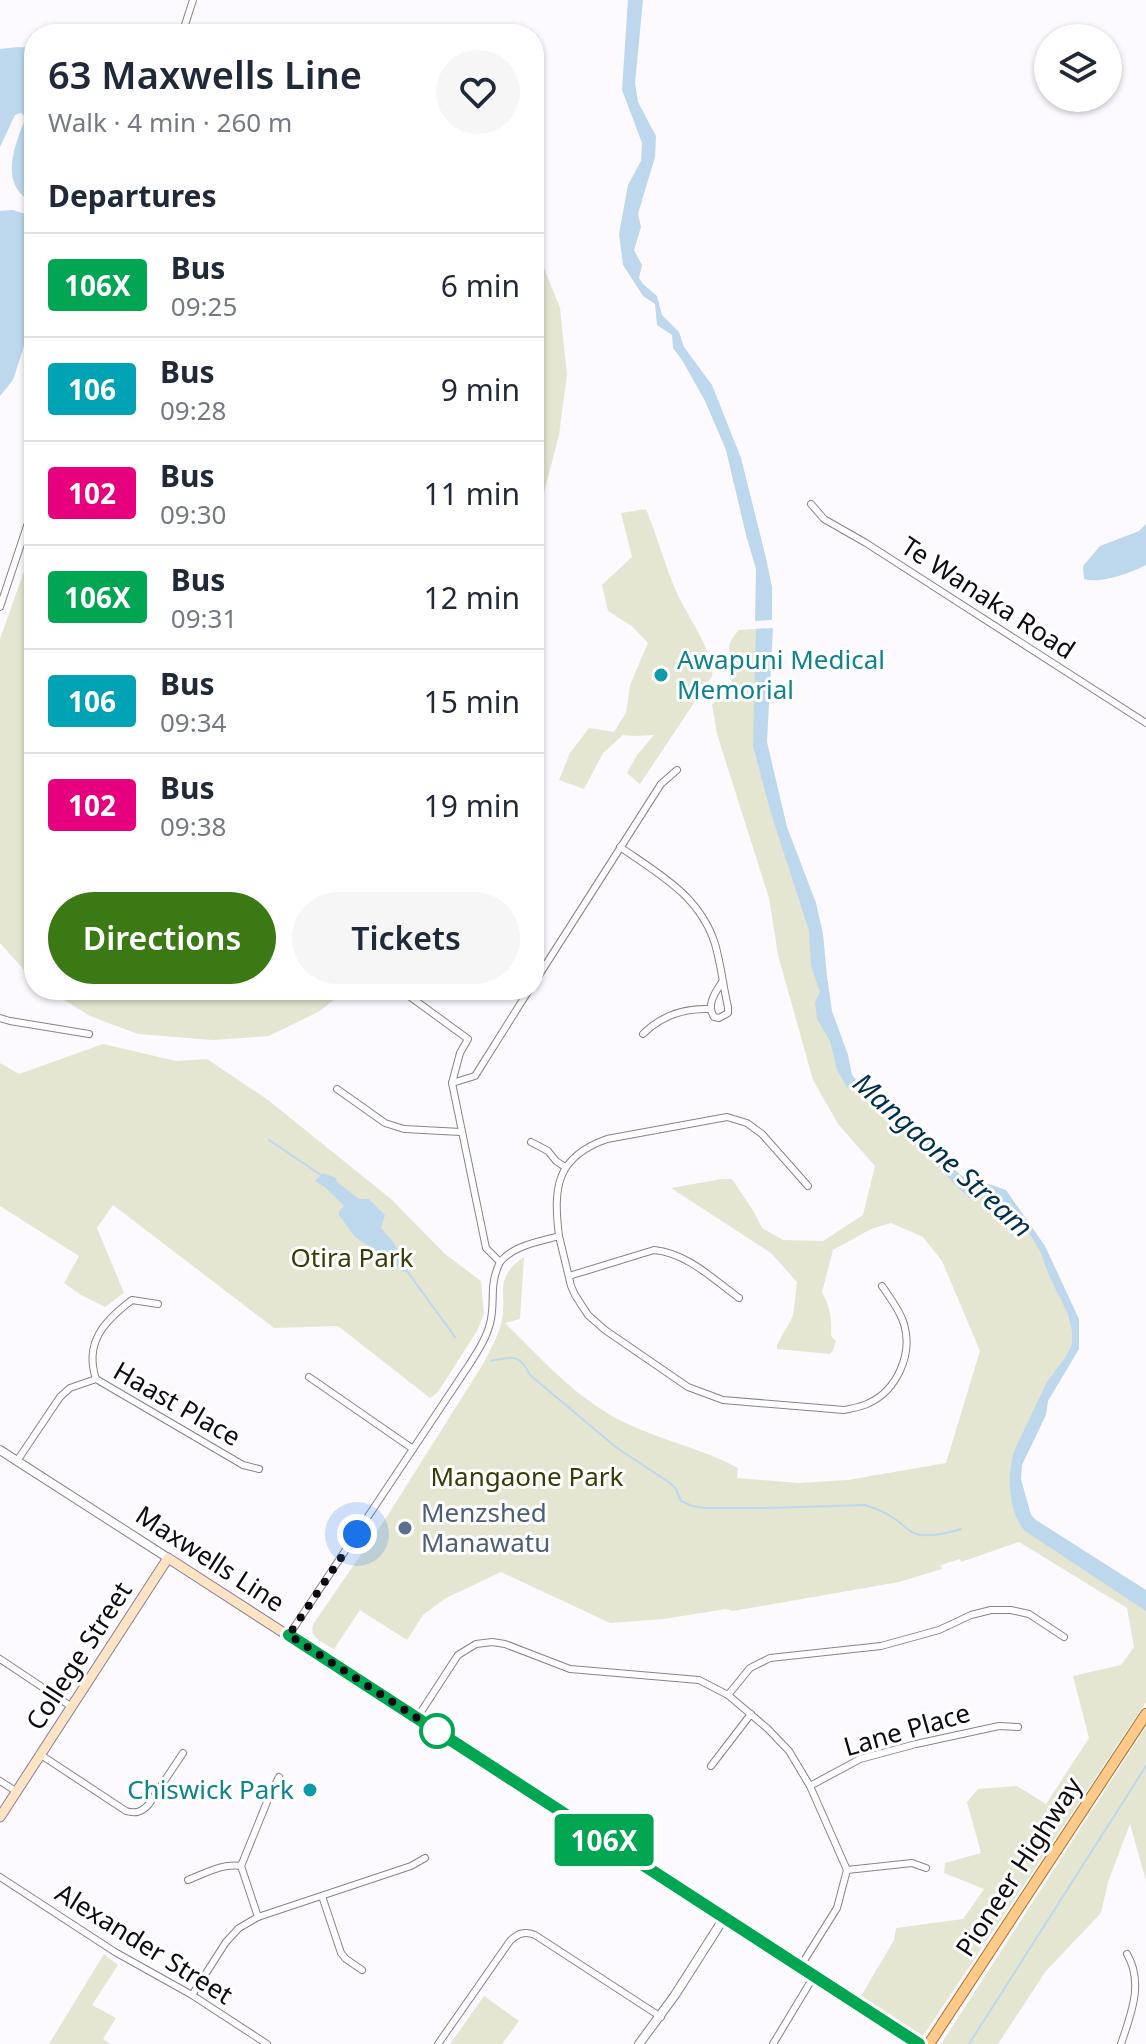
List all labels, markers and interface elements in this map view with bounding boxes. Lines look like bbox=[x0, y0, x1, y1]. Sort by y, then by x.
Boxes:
map controls bbox=[1034, 24, 1122, 112]
button: layers bbox=[1034, 24, 1122, 112]
text: 63 Maxwells Line bbox=[48, 48, 362, 100]
button: heart bbox=[436, 50, 520, 134]
text: Walk · 4 min · 260 m bbox=[48, 104, 292, 140]
text: Departures bbox=[48, 175, 217, 216]
text: Bus bbox=[171, 247, 225, 288]
text: 6 min bbox=[441, 265, 520, 306]
text: 106X bbox=[64, 266, 131, 304]
text: 09:25 bbox=[171, 288, 237, 324]
text: Bus bbox=[160, 351, 215, 392]
text: 9 min bbox=[441, 369, 520, 410]
text: 106 bbox=[68, 370, 116, 408]
text: 09:28 bbox=[160, 392, 226, 428]
text: Bus bbox=[160, 455, 215, 496]
text: 11 min bbox=[424, 473, 520, 514]
text: 102 bbox=[68, 474, 116, 512]
text: 09:30 bbox=[160, 496, 226, 532]
street label: Te Wanaka Road bbox=[895, 527, 1082, 667]
text: Bus bbox=[171, 559, 225, 600]
text: 12 min bbox=[424, 577, 520, 618]
text: 106X bbox=[64, 578, 131, 616]
text: 09:31 bbox=[171, 600, 237, 636]
place label: Awapuni Medical Memorial bbox=[677, 641, 885, 707]
text: Bus bbox=[160, 663, 215, 704]
marker: Awapuni Medical Memorial bbox=[652, 666, 670, 684]
text: 15 min bbox=[424, 681, 520, 722]
text: 106 bbox=[68, 682, 116, 720]
text: 09:34 bbox=[160, 704, 226, 740]
text: Bus bbox=[160, 767, 215, 808]
text: 19 min bbox=[424, 785, 520, 826]
text: 102 bbox=[68, 786, 116, 824]
text: 09:38 bbox=[160, 808, 226, 844]
button: Directions bbox=[48, 892, 276, 984]
button: Tickets bbox=[292, 892, 520, 984]
water label: Mangaone Stream bbox=[846, 1063, 1042, 1245]
park label: Otira Park bbox=[291, 1239, 414, 1275]
street label: Haast Place bbox=[107, 1352, 248, 1454]
park label: Mangaone Park bbox=[431, 1458, 624, 1494]
place label: Menzshed Manawatu bbox=[421, 1494, 550, 1560]
street label: Maxwells Line bbox=[129, 1497, 292, 1620]
your location bbox=[337, 1514, 377, 1554]
marker: Menzshed Manawatu bbox=[396, 1519, 414, 1537]
street label: College Street bbox=[17, 1574, 140, 1737]
street label: Lane Place bbox=[839, 1694, 974, 1764]
unlabelled marker bbox=[420, 1714, 454, 1748]
street label: Pioneer Highway bbox=[947, 1769, 1090, 1963]
place label: Chiswick Park bbox=[127, 1771, 294, 1807]
marker: Chiswick Park bbox=[301, 1781, 319, 1799]
line badge: 106X bbox=[548, 1814, 660, 1866]
text: 106X bbox=[571, 1821, 637, 1859]
street label: Alexander Street bbox=[49, 1874, 240, 2012]

